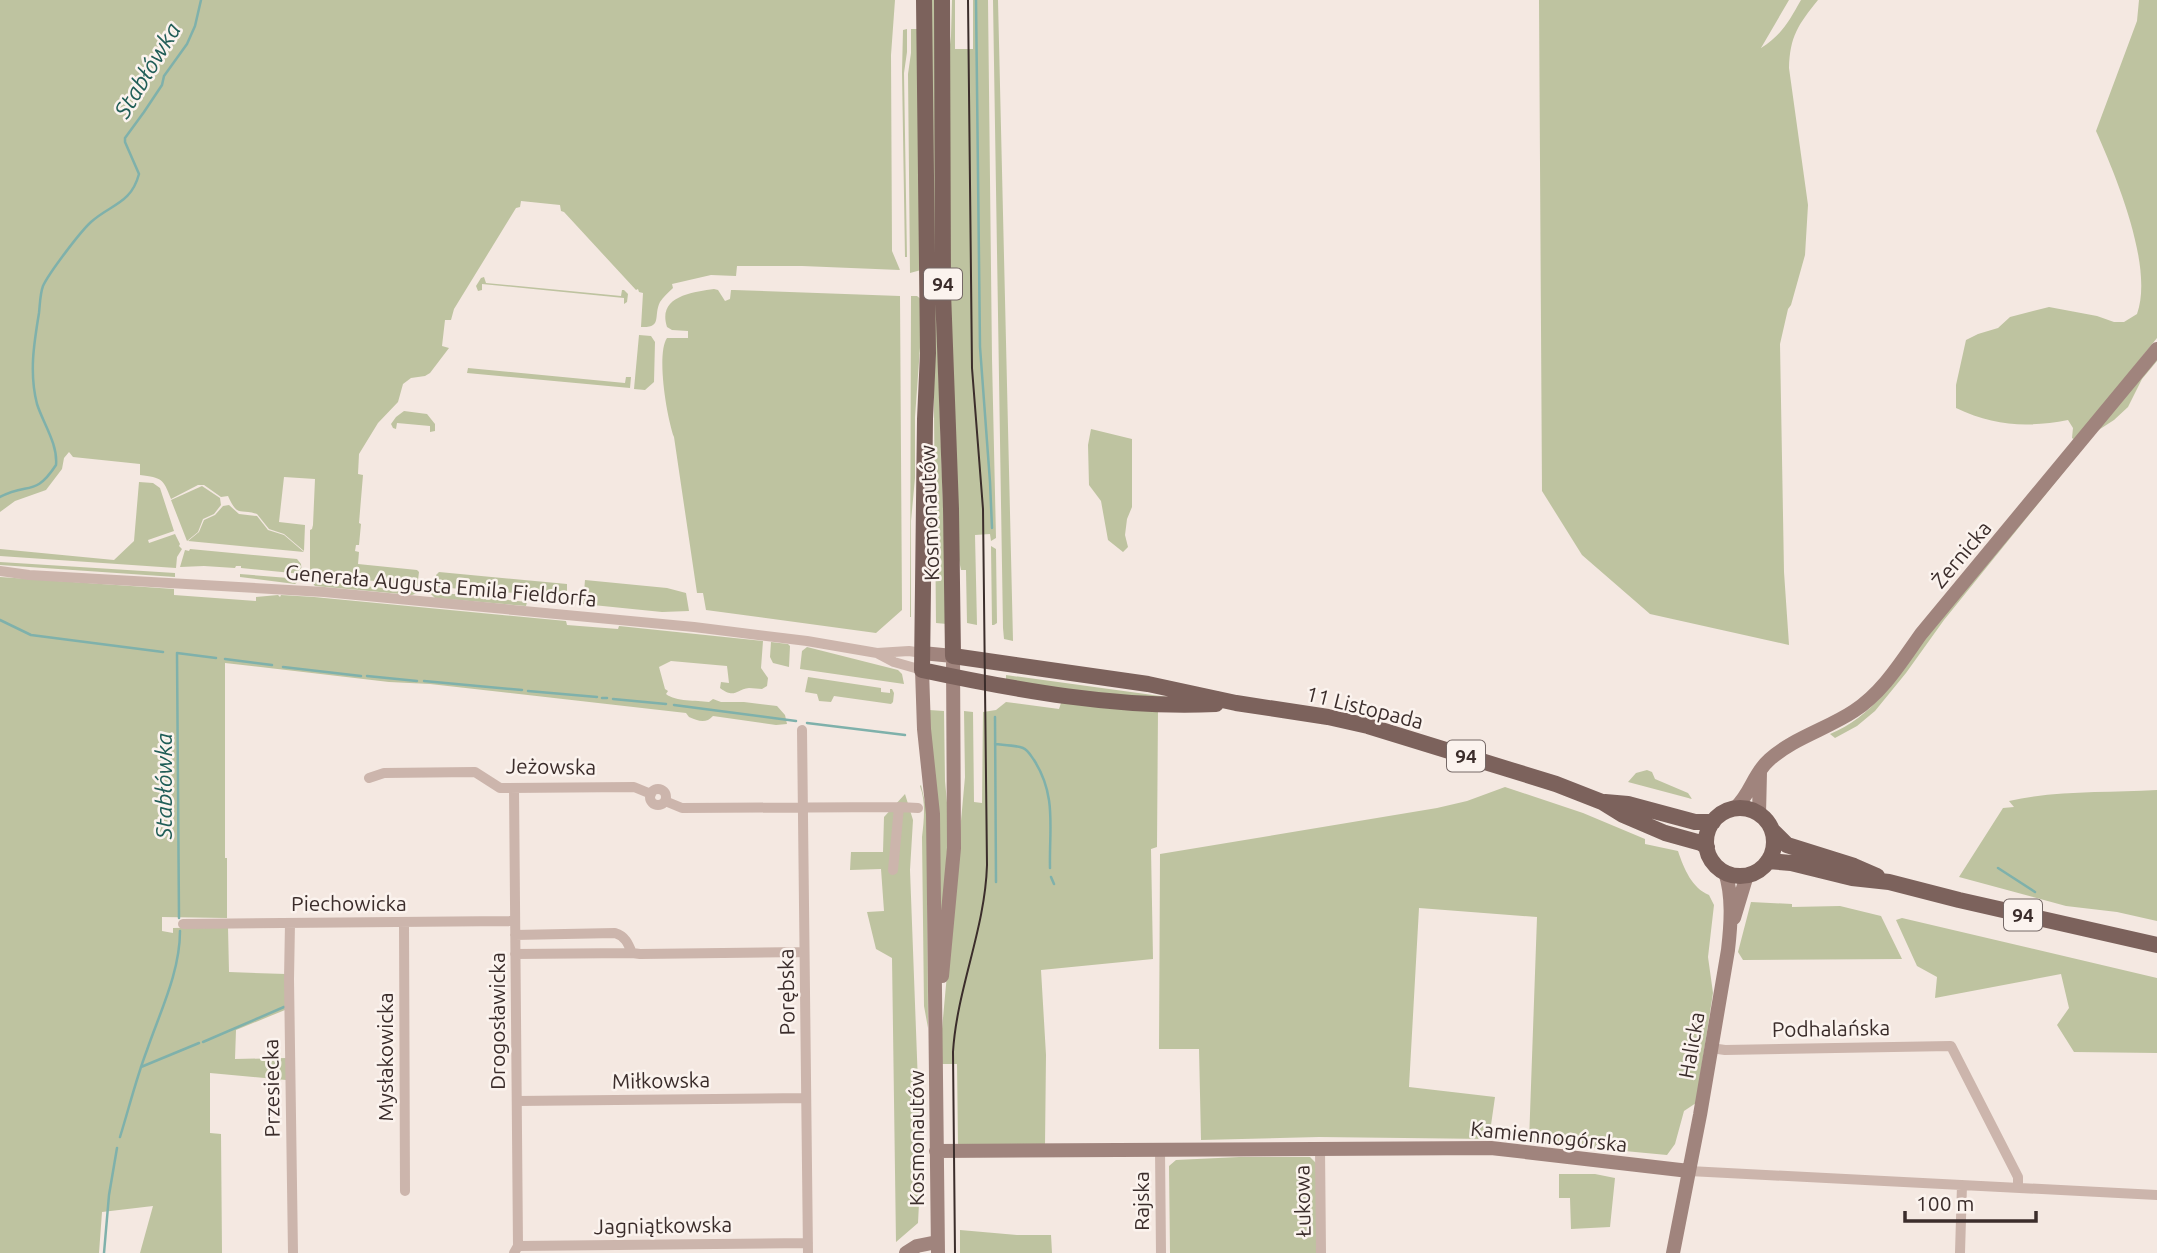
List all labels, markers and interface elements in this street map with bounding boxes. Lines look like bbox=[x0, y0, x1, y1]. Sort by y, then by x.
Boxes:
water label: Stabłówka bbox=[108, 18, 185, 123]
road number: 94 bbox=[924, 268, 962, 300]
street label: Kosmonautów bbox=[915, 445, 943, 581]
street label: Żernicka bbox=[1926, 516, 1996, 592]
street label: Generała Augusta Emila Fieldorfa bbox=[284, 559, 598, 611]
street label: 11 Listopada bbox=[1304, 681, 1426, 733]
water label: Stabłówka bbox=[151, 733, 176, 840]
road number: 94 bbox=[1447, 740, 1485, 772]
street label: Jeżowska bbox=[506, 753, 596, 779]
street label: Piechowicka bbox=[291, 891, 407, 915]
road number: 94 bbox=[2004, 900, 2042, 931]
street label: Porębska bbox=[773, 948, 799, 1036]
street label: Drogosławicka bbox=[485, 952, 509, 1090]
street label: Mysłakowicka bbox=[373, 993, 397, 1121]
street label: Halicka bbox=[1673, 1010, 1709, 1080]
street label: Podhalańska bbox=[1772, 1015, 1890, 1041]
street label: Przesiecka bbox=[258, 1039, 284, 1137]
street label: Miłkowska bbox=[612, 1067, 710, 1093]
street label: Kosmonautów bbox=[904, 1070, 928, 1206]
street label: Kamiennogórska bbox=[1469, 1116, 1629, 1156]
street label: Łukowa bbox=[1289, 1165, 1315, 1237]
street label: Rajska bbox=[1129, 1171, 1153, 1231]
scale bar bbox=[1905, 1180, 2036, 1224]
text: 100 m bbox=[1916, 1191, 1974, 1215]
street label: Jagniątkowska bbox=[594, 1212, 732, 1238]

